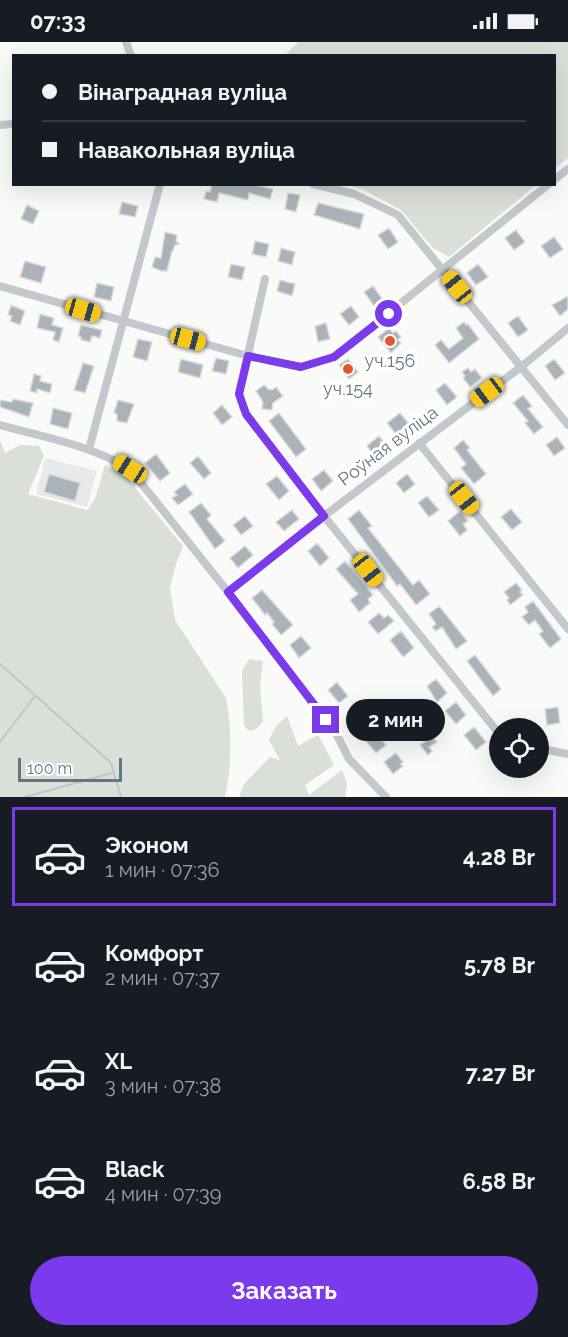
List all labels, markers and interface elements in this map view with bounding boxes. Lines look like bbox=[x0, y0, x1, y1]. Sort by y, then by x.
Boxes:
text: 07:33 bbox=[30, 8, 86, 34]
text: Вінаградная вуліца bbox=[78, 79, 287, 105]
text: Навакольная вуліца bbox=[78, 137, 295, 163]
car bbox=[439, 267, 475, 307]
car bbox=[63, 296, 103, 324]
route start bbox=[375, 300, 402, 327]
car bbox=[168, 326, 208, 352]
marker: уч.156 bbox=[383, 334, 397, 348]
place label: уч.156 bbox=[365, 350, 416, 371]
marker: уч.154 bbox=[341, 362, 355, 376]
car bbox=[467, 374, 507, 410]
place label: уч.154 bbox=[323, 378, 373, 399]
street label: Роўная вуліца bbox=[334, 401, 442, 490]
car bbox=[110, 452, 150, 486]
car bbox=[446, 478, 482, 518]
car bbox=[350, 550, 386, 590]
callout: 2 мин bbox=[347, 699, 446, 741]
route end bbox=[312, 706, 339, 733]
text: 2 мин bbox=[368, 708, 423, 732]
map controls bbox=[489, 718, 549, 778]
button: locate bbox=[489, 718, 549, 778]
scale bar bbox=[18, 755, 122, 782]
text: 100 m bbox=[27, 759, 72, 778]
icon: car bbox=[33, 830, 87, 884]
text: Эконом bbox=[105, 832, 189, 858]
text: 4.28 Br bbox=[463, 844, 535, 870]
text: 1 мин · 07:36 bbox=[105, 858, 220, 882]
icon: car bbox=[33, 938, 87, 992]
text: Комфорт bbox=[105, 940, 203, 966]
text: 5.78 Br bbox=[464, 952, 535, 978]
text: 2 мин · 07:37 bbox=[105, 966, 220, 990]
icon: car bbox=[33, 1046, 87, 1100]
text: XL bbox=[105, 1048, 132, 1074]
text: 7.27 Br bbox=[465, 1060, 535, 1086]
text: 3 мин · 07:38 bbox=[105, 1074, 221, 1098]
icon: car bbox=[33, 1154, 87, 1208]
text: Black bbox=[105, 1156, 164, 1182]
text: 6.58 Br bbox=[462, 1168, 535, 1194]
text: 4 мин · 07:39 bbox=[105, 1182, 222, 1206]
button: Заказать bbox=[30, 1256, 538, 1325]

